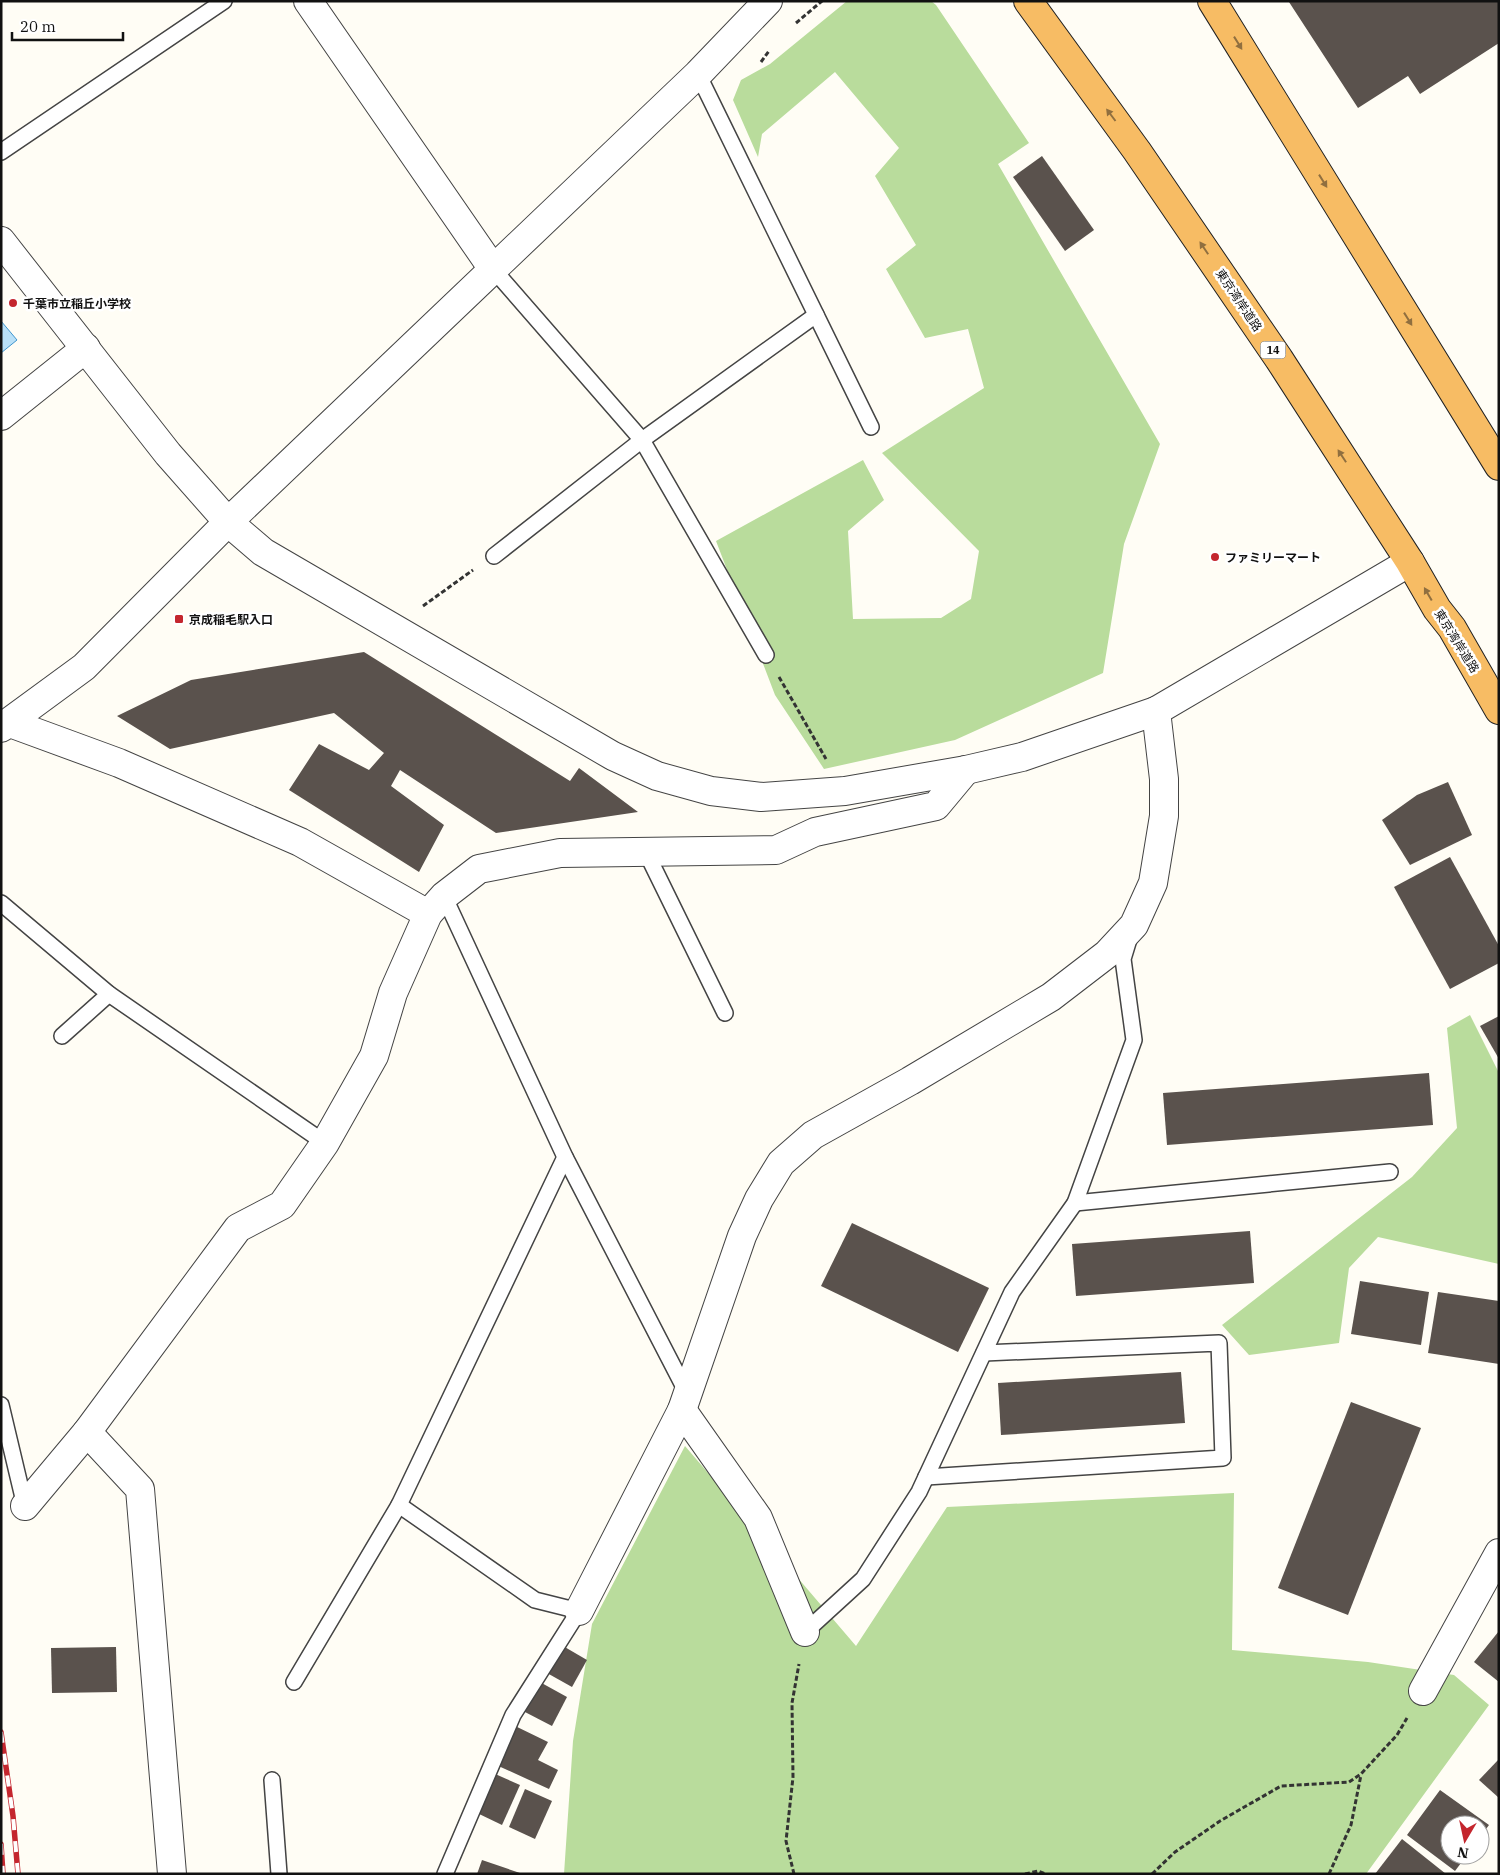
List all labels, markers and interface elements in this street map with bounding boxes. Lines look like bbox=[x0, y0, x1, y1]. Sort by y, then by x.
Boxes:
scale bar bbox=[12, 10, 124, 42]
text: 20 m bbox=[20, 17, 56, 36]
one-way arrow bbox=[1233, 36, 1242, 49]
one-way arrow bbox=[1106, 108, 1116, 122]
one-way arrow bbox=[1319, 175, 1328, 188]
one-way arrow bbox=[1199, 241, 1209, 254]
street label: 東京湾岸道路 bbox=[1213, 266, 1265, 334]
place label: 千葉市立稲丘小学校 bbox=[23, 296, 131, 311]
marker: 千葉市立稲丘小学校 bbox=[7, 297, 19, 309]
one-way arrow bbox=[1404, 313, 1413, 326]
road number: 14 bbox=[1260, 342, 1286, 358]
one-way arrow bbox=[1337, 450, 1347, 463]
place label: ファミリーマート bbox=[1225, 550, 1321, 565]
marker: ファミリーマート bbox=[1209, 551, 1221, 563]
one-way arrow bbox=[1424, 587, 1433, 600]
street label: 東京湾岸道路 bbox=[1432, 606, 1482, 676]
place label: 京成稲毛駅入口 bbox=[189, 612, 273, 627]
marker: 京成稲毛駅入口 bbox=[173, 613, 185, 625]
north arrow bbox=[1440, 1815, 1490, 1865]
text: N bbox=[1456, 1843, 1470, 1863]

